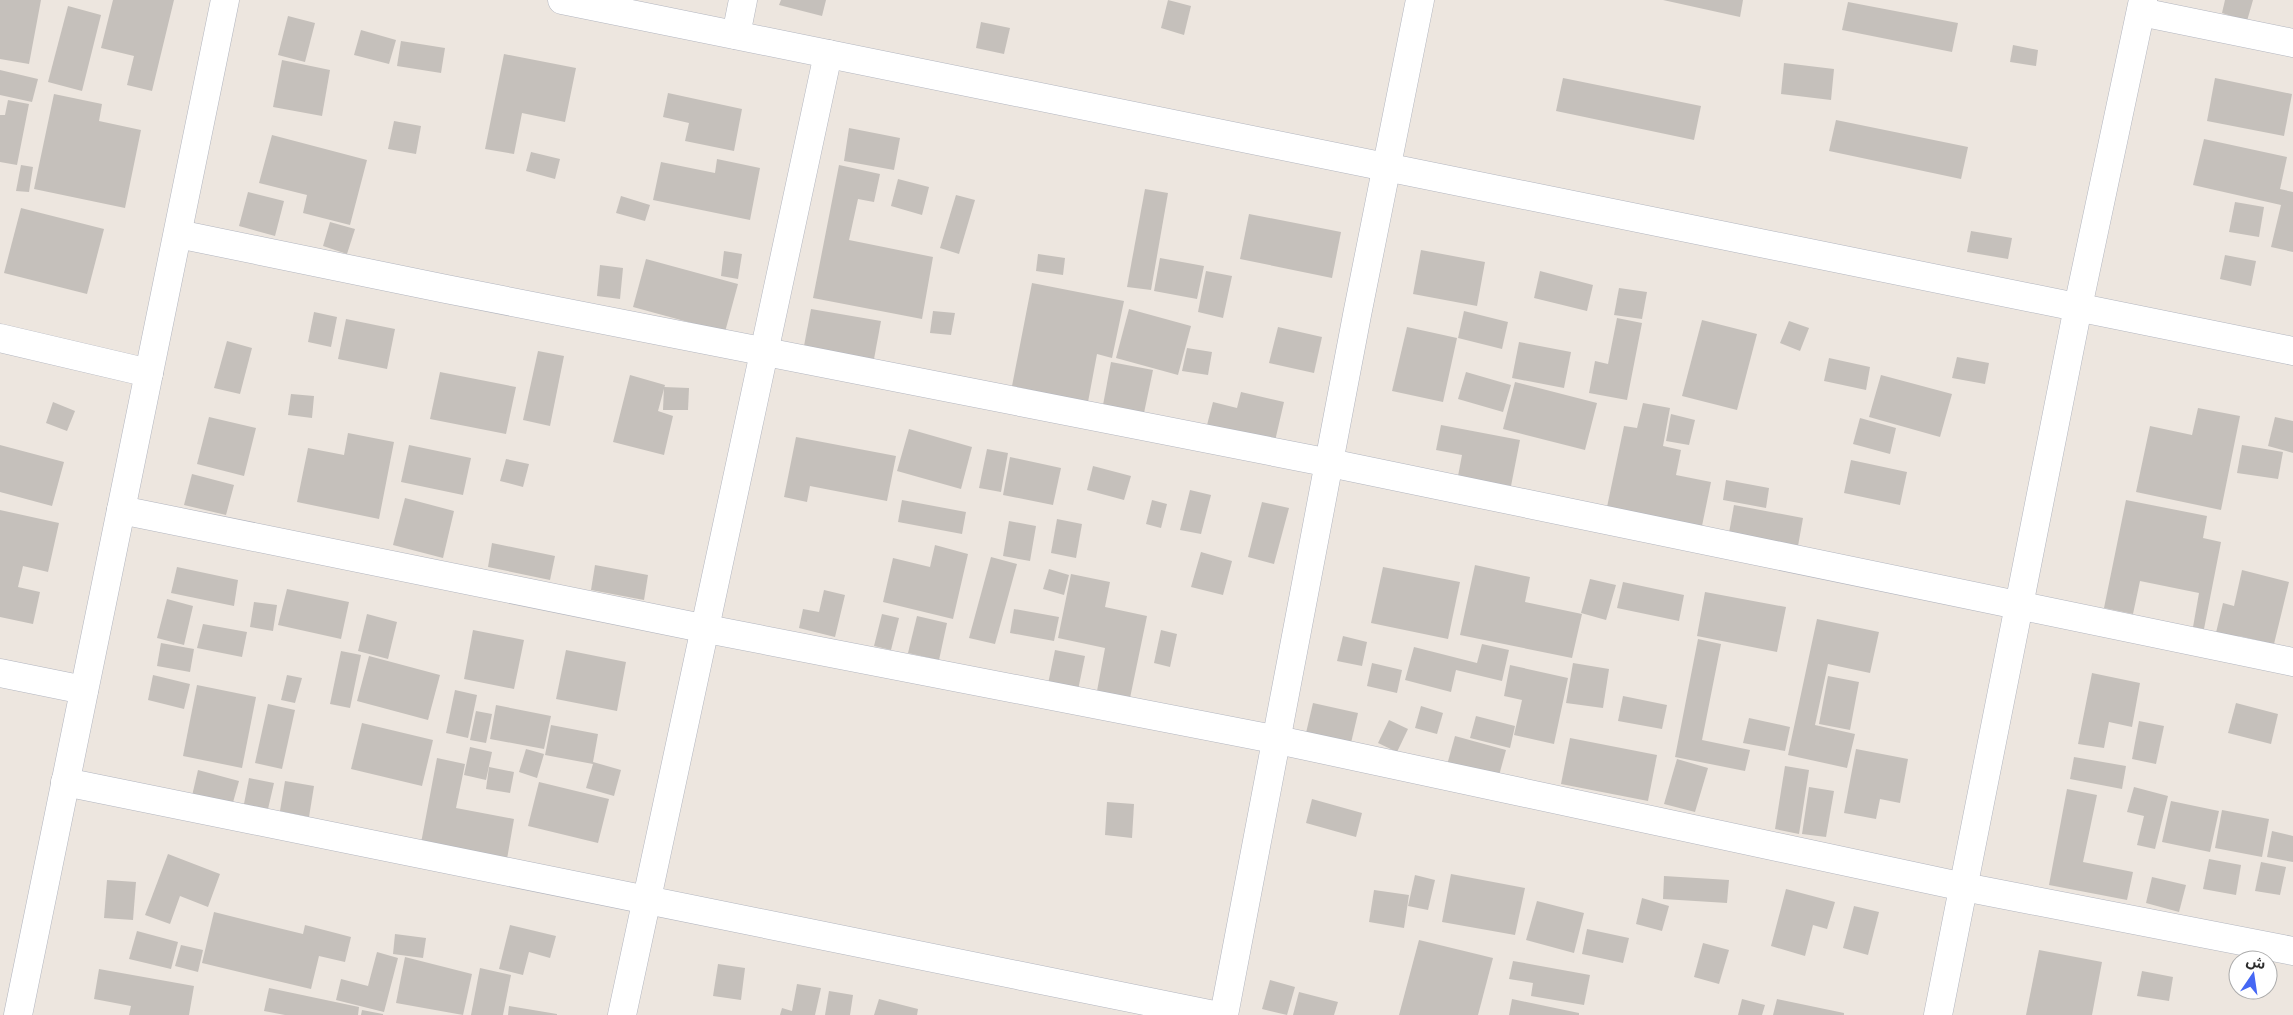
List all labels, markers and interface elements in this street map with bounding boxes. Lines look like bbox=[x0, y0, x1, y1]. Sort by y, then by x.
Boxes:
north arrow bbox=[2228, 950, 2278, 1000]
text: ش bbox=[2245, 952, 2267, 973]

